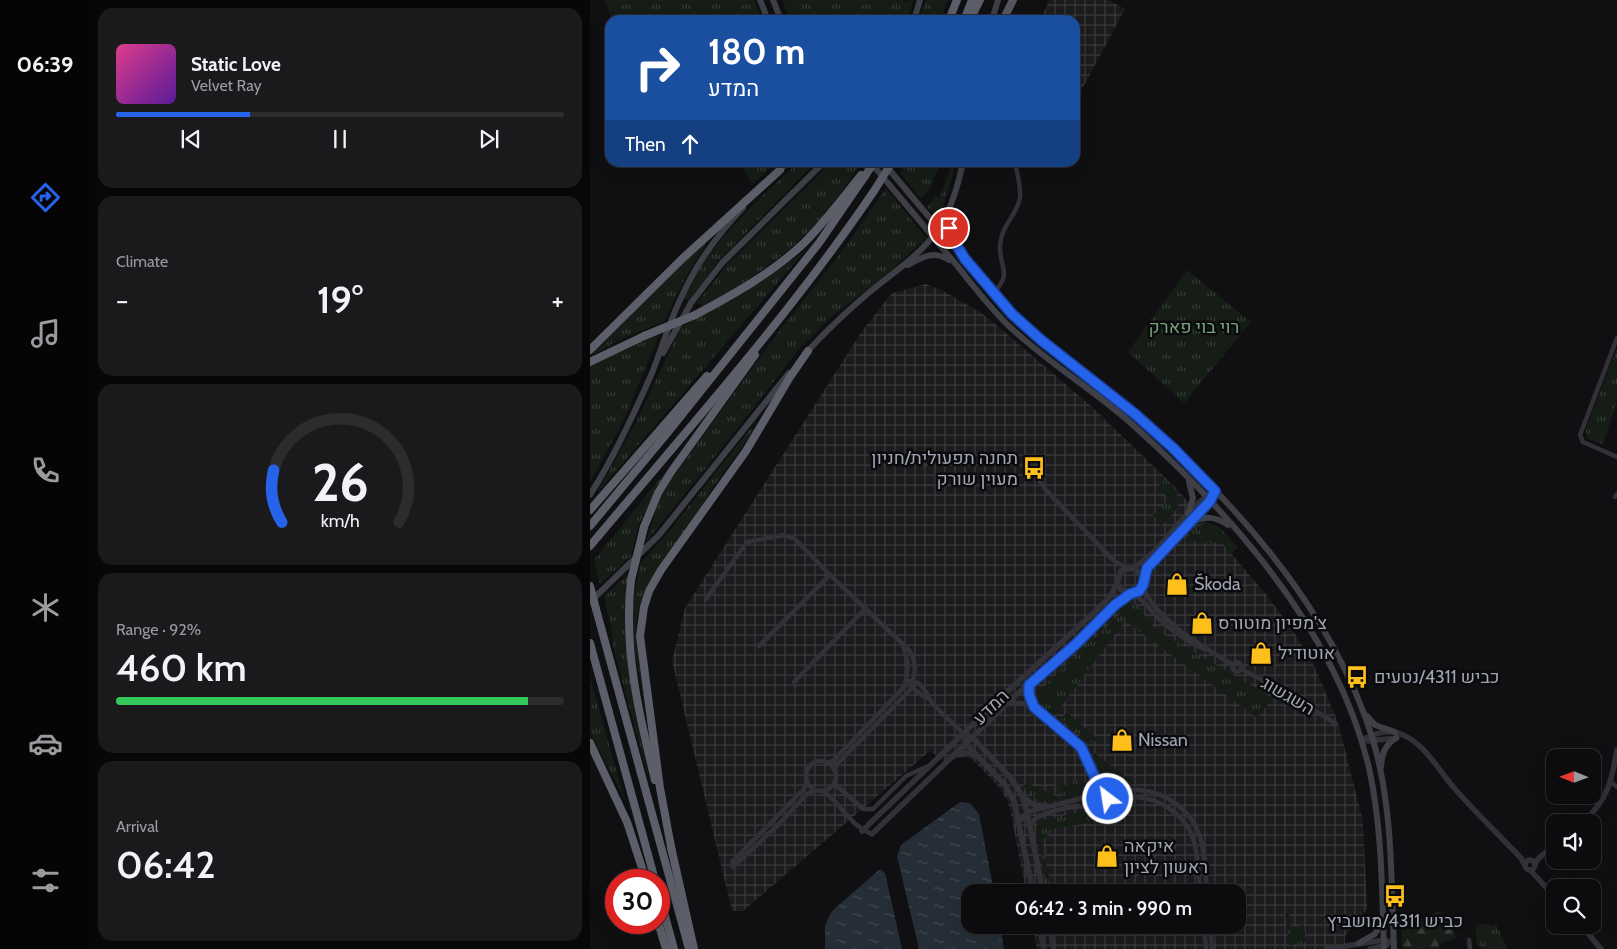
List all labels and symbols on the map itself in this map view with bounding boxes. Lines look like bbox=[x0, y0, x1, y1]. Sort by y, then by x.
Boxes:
pin bbox=[928, 207, 970, 249]
park label: רוי בוי פארק bbox=[1149, 316, 1239, 338]
place label: תחנה תפעולית/חניון מעוין שורק bbox=[871, 447, 1018, 490]
bus stop icon: תחנה תפעולית/חניון מעוין שורק bbox=[1021, 455, 1047, 481]
shop icon: Škoda bbox=[1164, 571, 1190, 597]
place label: Škoda bbox=[1194, 573, 1241, 595]
shop icon: צ'מפיון מוטורס bbox=[1189, 610, 1215, 636]
place label: צ'מפיון מוטורס bbox=[1218, 612, 1327, 634]
shop icon: אוטודיל bbox=[1248, 640, 1274, 666]
place label: אוטודיל bbox=[1278, 642, 1335, 664]
bus stop icon: כביש 4311/נטעים bbox=[1344, 664, 1370, 690]
place label: כביש 4311/נטעים bbox=[1374, 666, 1500, 688]
street label: השגשוג bbox=[1257, 672, 1319, 720]
street label: המדע bbox=[968, 685, 1014, 729]
shop icon: Nissan bbox=[1109, 727, 1135, 753]
place label: Nissan bbox=[1138, 729, 1188, 751]
north arrow bbox=[1546, 749, 1601, 804]
position arrow bbox=[1081, 772, 1133, 824]
place label: איקאה ראשון לציון bbox=[1124, 835, 1208, 878]
shop icon: איקאה ראשון לציון bbox=[1094, 843, 1120, 869]
speed limit sign: 30 bbox=[605, 869, 670, 934]
bus stop icon: כביש 4311/מושביץ bbox=[1382, 883, 1408, 909]
place label: כביש 4311/מושביץ bbox=[1327, 910, 1463, 932]

